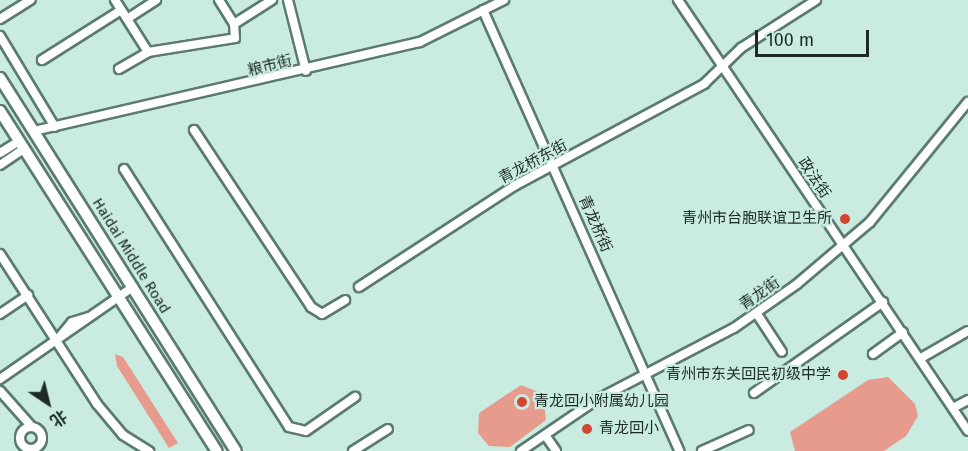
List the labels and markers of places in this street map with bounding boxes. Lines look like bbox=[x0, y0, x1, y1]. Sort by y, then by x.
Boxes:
place label: 青州市台胞联谊卫生所 bbox=[682, 210, 832, 228]
marker: 青州市台胞联谊卫生所 bbox=[836, 210, 854, 228]
place label: 青州市东关回民初级中学 bbox=[666, 366, 831, 384]
marker: 青州市东关回民初级中学 bbox=[836, 368, 850, 382]
place label: 青龙回小附属幼儿园 bbox=[534, 393, 669, 411]
marker: 青龙回小附属幼儿园 bbox=[515, 395, 529, 409]
place label: 青龙回小 bbox=[599, 420, 659, 438]
marker: 青龙回小 bbox=[580, 422, 594, 436]

